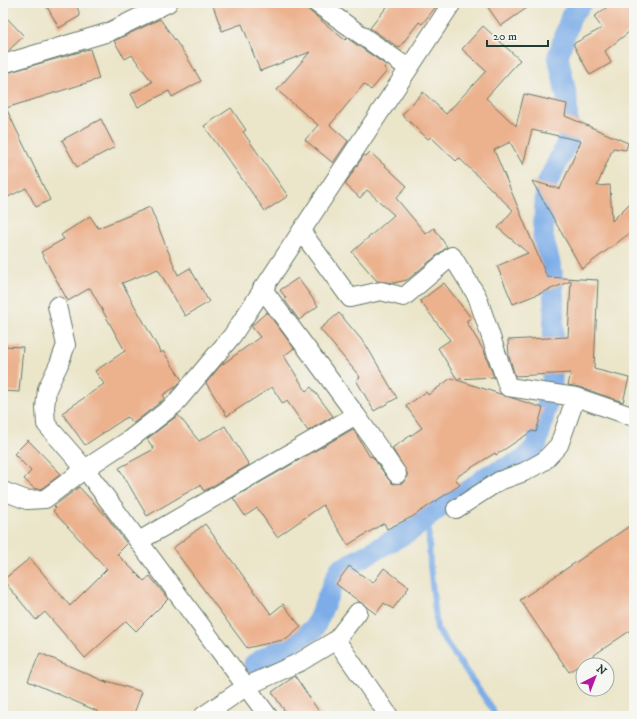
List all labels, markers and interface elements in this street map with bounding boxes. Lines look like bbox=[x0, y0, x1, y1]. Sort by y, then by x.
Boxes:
scale bar bbox=[487, 22, 548, 48]
text: 20 m bbox=[493, 29, 517, 44]
north arrow bbox=[575, 657, 615, 697]
text: N bbox=[593, 662, 609, 679]

